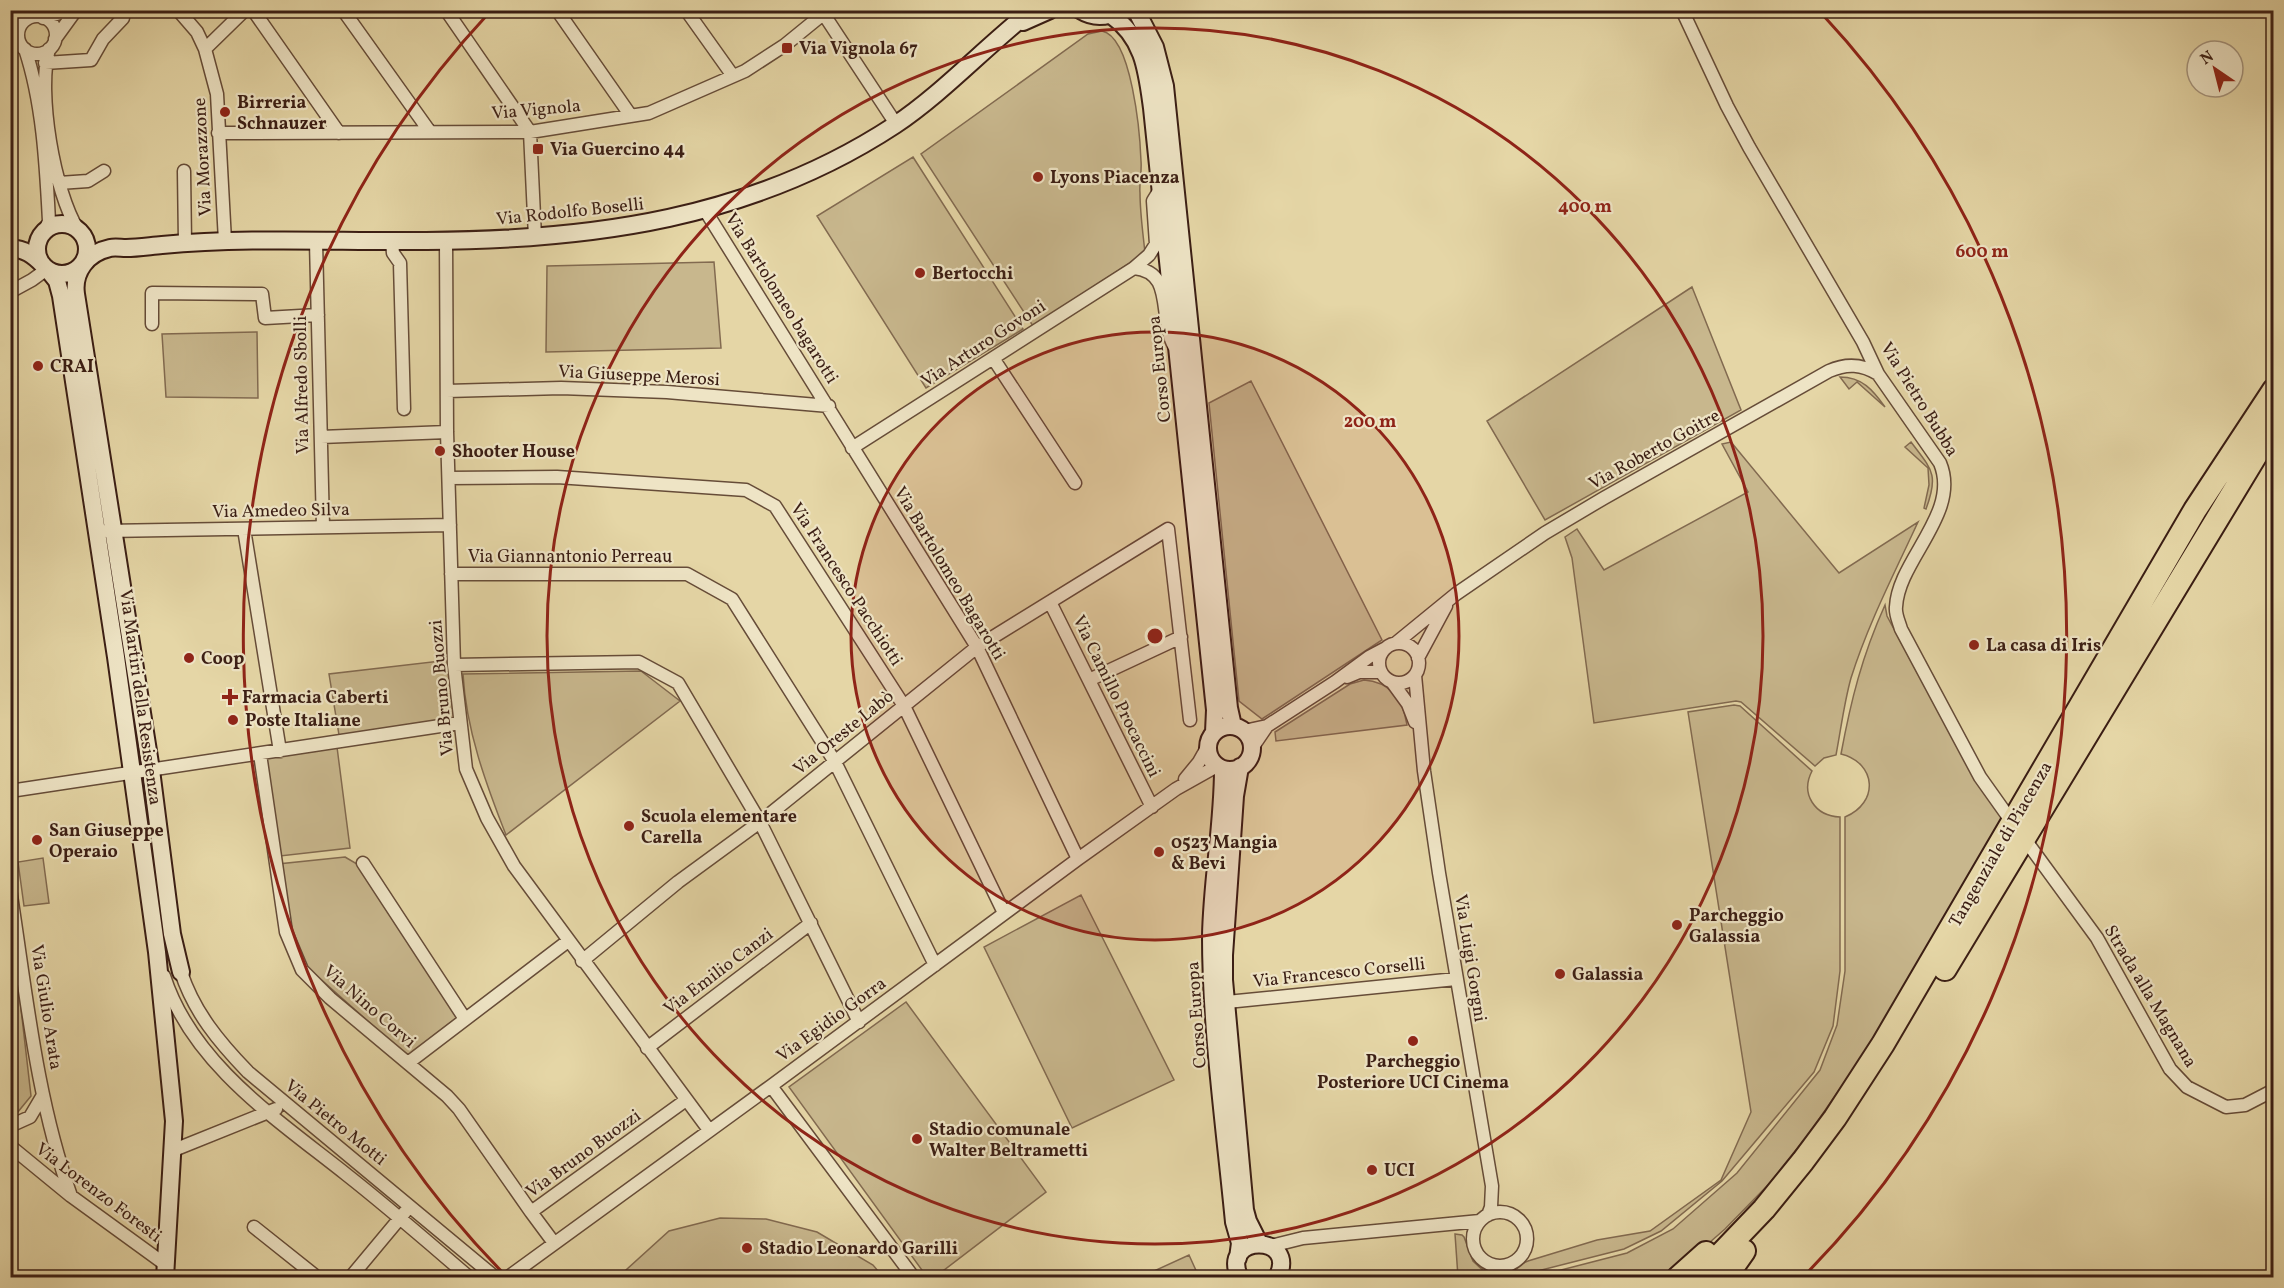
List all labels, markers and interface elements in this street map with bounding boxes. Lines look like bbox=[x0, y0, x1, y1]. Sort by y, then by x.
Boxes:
place label: Via Vignola 67 bbox=[799, 37, 918, 62]
north arrow bbox=[2185, 39, 2245, 99]
marker: Via Vignola 67 bbox=[780, 41, 794, 55]
text: N bbox=[2196, 46, 2219, 71]
place label: Birreria Schnauzer bbox=[237, 91, 327, 137]
street label: Via Vignola bbox=[490, 94, 582, 127]
street label: Via Morazzone bbox=[188, 97, 219, 217]
marker: Birreria Schnauzer bbox=[218, 105, 232, 119]
place label: Via Guercino 44 bbox=[550, 138, 685, 163]
marker: Via Guercino 44 bbox=[531, 142, 545, 156]
place label: Lyons Piacenza bbox=[1050, 166, 1180, 191]
marker: Lyons Piacenza bbox=[1031, 170, 1045, 184]
street label: Via Rodolfo Boselli bbox=[495, 192, 645, 233]
text: 400 m bbox=[1558, 195, 1612, 220]
street label: Via Bartolomeo bagarotti bbox=[718, 209, 844, 389]
text: 600 m bbox=[1955, 240, 2009, 265]
place label: Bertocchi bbox=[932, 262, 1013, 287]
marker: Bertocchi bbox=[913, 266, 927, 280]
street label: Via Arturo Govoni bbox=[916, 294, 1051, 394]
street label: Corso Europa bbox=[1142, 314, 1179, 423]
street label: Via Alfredo Sbolli bbox=[289, 316, 316, 454]
street label: Via Pietro Bubba bbox=[1873, 338, 1964, 462]
place label: CRAI bbox=[50, 355, 94, 380]
marker: CRAI bbox=[31, 359, 45, 373]
street label: Via Giuseppe Merosi bbox=[557, 360, 721, 393]
street label: Via Roberto Goitre bbox=[1585, 404, 1725, 497]
text: 200 m bbox=[1344, 410, 1396, 435]
place label: Shooter House bbox=[452, 440, 575, 465]
marker: Shooter House bbox=[433, 444, 447, 458]
street label: Via Bartolomeo Bagarotti bbox=[887, 482, 1011, 665]
street label: Via Amedeo Silva bbox=[212, 498, 350, 525]
street label: Via Francesco Pacchiotti bbox=[783, 498, 908, 671]
street label: Via Giannantonio Perreau bbox=[468, 545, 672, 570]
street label: Via Martiri della Resistenza bbox=[112, 588, 167, 807]
street label: Via Camillo Procaccini bbox=[1065, 611, 1166, 782]
street label: Via Bruno Buozzi bbox=[424, 619, 461, 757]
centre of rings bbox=[1145, 626, 1165, 646]
place label: La casa di Iris bbox=[1986, 634, 2101, 659]
marker: La casa di Iris bbox=[1967, 638, 1981, 652]
place label: Coop bbox=[201, 647, 244, 672]
marker: Coop bbox=[182, 651, 196, 665]
street label: Via Oreste Labò bbox=[788, 685, 900, 782]
place label: Farmacia Caberti bbox=[242, 686, 388, 711]
marker: Farmacia Caberti bbox=[223, 690, 237, 704]
place label: Poste Italiane bbox=[245, 709, 361, 734]
marker: Poste Italiane bbox=[226, 713, 240, 727]
street label: Tangenziale di Piacenza bbox=[1944, 757, 2059, 932]
place label: Scuola elementare Carella bbox=[641, 805, 797, 851]
place label: San Giuseppe Operaio bbox=[49, 819, 164, 865]
marker: Scuola elementare Carella bbox=[622, 819, 636, 833]
place label: 0523 Mangia & Bevi bbox=[1171, 831, 1278, 877]
marker: San Giuseppe Operaio bbox=[30, 833, 44, 847]
marker: 0523 Mangia & Bevi bbox=[1152, 845, 1166, 859]
street label: Via Luigi Gorgni bbox=[1447, 893, 1492, 1024]
place label: Parcheggio Galassia bbox=[1689, 904, 1784, 950]
marker: Parcheggio Galassia bbox=[1670, 918, 1684, 932]
street label: Strada alla Magnana bbox=[2097, 921, 2202, 1073]
street label: Via Emilio Canzi bbox=[659, 923, 779, 1022]
street label: Via Giulio Arata bbox=[23, 943, 68, 1072]
street label: Via Francesco Corselli bbox=[1252, 952, 1427, 995]
street label: Via Nino Corvi bbox=[317, 960, 421, 1055]
street label: Corso Europa bbox=[1181, 961, 1214, 1069]
place label: Galassia bbox=[1572, 963, 1643, 988]
marker: Galassia bbox=[1553, 967, 1567, 981]
street label: Via Egidio Gorra bbox=[772, 972, 892, 1069]
marker: Parcheggio Posteriore UCI Cinema bbox=[1406, 1034, 1420, 1048]
place label: Parcheggio Posteriore UCI Cinema bbox=[1317, 1050, 1509, 1096]
street label: Via Pietro Motti bbox=[279, 1074, 391, 1172]
street label: Via Bruno Buozzi bbox=[521, 1104, 647, 1204]
place label: Stadio comunale Walter Beltrametti bbox=[929, 1118, 1088, 1164]
marker: Stadio comunale Walter Beltrametti bbox=[910, 1132, 924, 1146]
street label: Via Lorenzo Foresti bbox=[30, 1137, 166, 1249]
place label: UCI bbox=[1384, 1159, 1415, 1184]
marker: UCI bbox=[1365, 1163, 1379, 1177]
place label: Stadio Leonardo Garilli bbox=[759, 1237, 958, 1262]
marker: Stadio Leonardo Garilli bbox=[740, 1241, 754, 1255]

